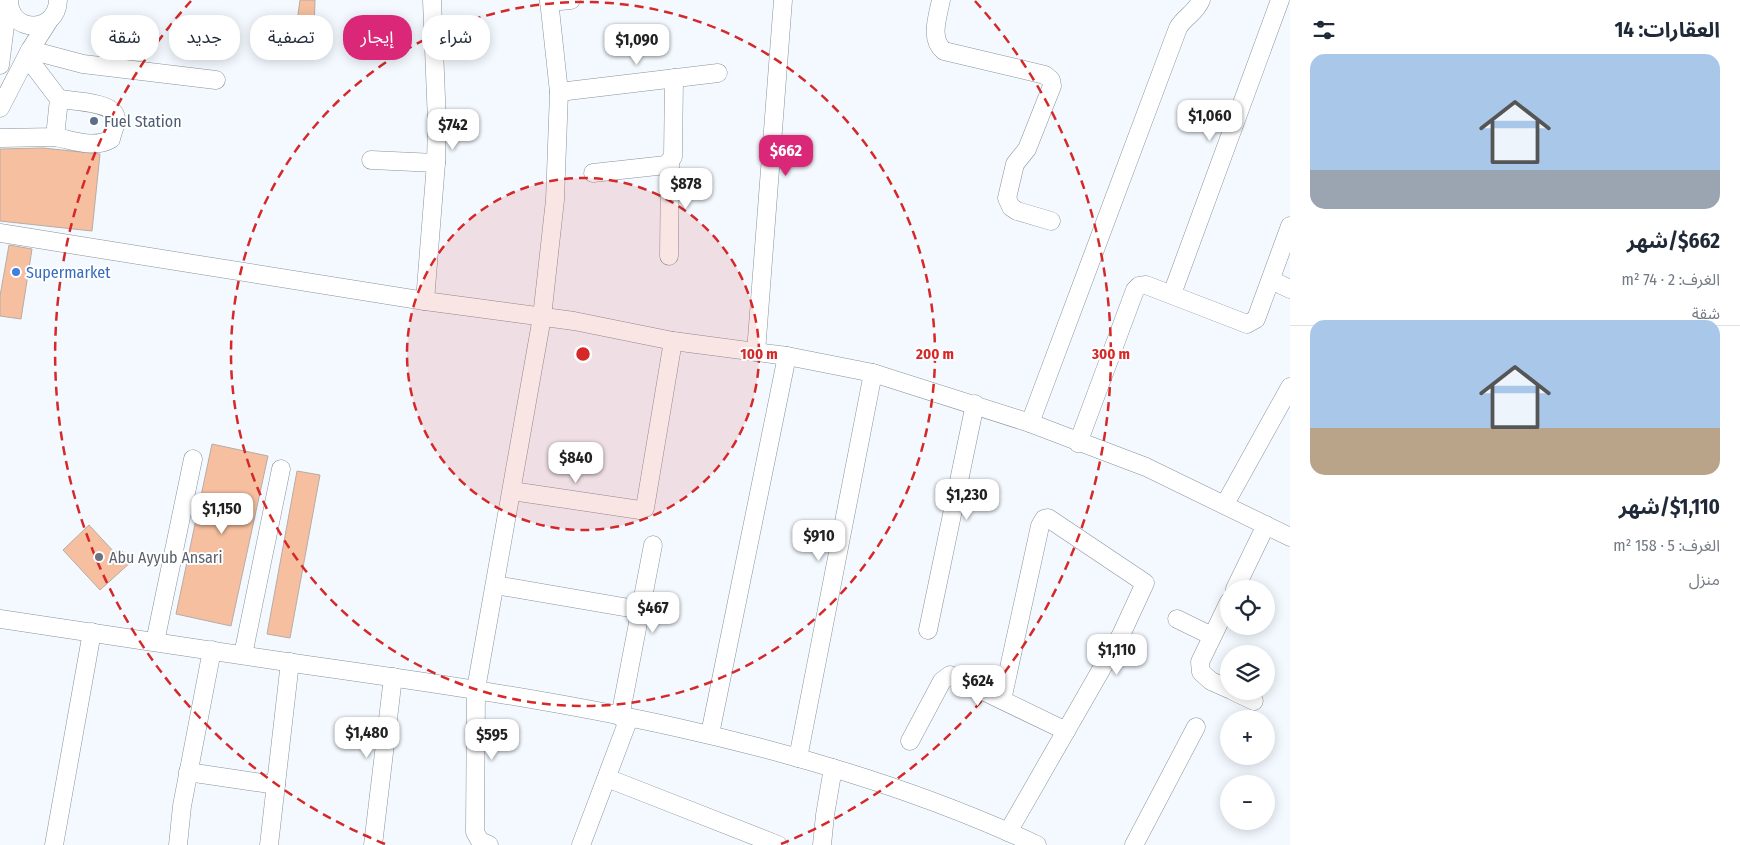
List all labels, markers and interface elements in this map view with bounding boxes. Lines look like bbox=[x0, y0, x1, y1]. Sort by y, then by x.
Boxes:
chip: شقة bbox=[91, 15, 159, 60]
chip: جديد bbox=[169, 15, 240, 60]
chip: تصفية bbox=[250, 15, 333, 60]
chip: إيجار bbox=[343, 15, 412, 60]
chip: شراء bbox=[422, 15, 490, 60]
icon: filters bbox=[1310, 16, 1338, 44]
text: العقارات: 14 bbox=[1614, 17, 1720, 43]
pin: $1,090 bbox=[596, 23, 678, 66]
text: $1,090 bbox=[615, 30, 659, 49]
icon: home bbox=[1470, 87, 1560, 177]
pin: $1,060 bbox=[1169, 100, 1251, 142]
text: $1,060 bbox=[1188, 106, 1232, 125]
pin: $742 bbox=[423, 108, 483, 151]
place label: Fuel Station bbox=[104, 112, 182, 131]
marker: Fuel Station bbox=[88, 115, 100, 127]
text: $742 bbox=[438, 115, 468, 134]
pin: $662 bbox=[756, 134, 816, 177]
text: $662 bbox=[770, 141, 802, 160]
pin: $878 bbox=[656, 168, 716, 210]
text: $878 bbox=[670, 174, 702, 193]
text: $662/شهر bbox=[1627, 228, 1720, 254]
place label: Supermarket bbox=[26, 263, 111, 282]
marker: Supermarket bbox=[10, 266, 22, 278]
text: الغرف: 2 · 74 m² bbox=[1621, 270, 1720, 289]
text: شقة bbox=[1692, 304, 1720, 323]
centre of rings bbox=[574, 345, 592, 363]
text: 100 m bbox=[740, 345, 778, 363]
text: 200 m bbox=[915, 345, 954, 363]
text: 300 m bbox=[1091, 345, 1130, 363]
icon: home bbox=[1470, 352, 1560, 442]
pin: $840 bbox=[546, 442, 606, 484]
text: $840 bbox=[559, 448, 593, 467]
pin: $1,230 bbox=[926, 478, 1008, 521]
text: $1,230 bbox=[946, 485, 988, 504]
pin: $1,150 bbox=[181, 492, 263, 535]
text: $1,110/شهر bbox=[1619, 494, 1720, 520]
text: $1,150 bbox=[202, 499, 242, 518]
pin: $910 bbox=[789, 520, 849, 562]
text: $910 bbox=[803, 526, 835, 545]
text: الغرف: 5 · 158 m² bbox=[1613, 536, 1720, 555]
place label: Abu Ayyub Ansari bbox=[109, 548, 222, 567]
marker: Abu Ayyub Ansari bbox=[93, 551, 105, 563]
text: منزل bbox=[1689, 570, 1720, 589]
map controls bbox=[1220, 580, 1275, 830]
button: locate bbox=[1220, 580, 1275, 635]
pin: $467 bbox=[623, 592, 683, 634]
text: $467 bbox=[637, 598, 669, 617]
pin: $1,110 bbox=[1076, 634, 1158, 676]
text: $1,110 bbox=[1098, 640, 1136, 659]
button: layers bbox=[1220, 645, 1275, 700]
pin: $624 bbox=[948, 664, 1008, 707]
text: $624 bbox=[962, 671, 994, 690]
button: + bbox=[1220, 710, 1275, 765]
pin: $1,480 bbox=[326, 716, 408, 759]
pin: $595 bbox=[462, 718, 522, 761]
text: $1,480 bbox=[346, 723, 388, 742]
text: $595 bbox=[476, 725, 508, 744]
button: − bbox=[1220, 775, 1275, 830]

